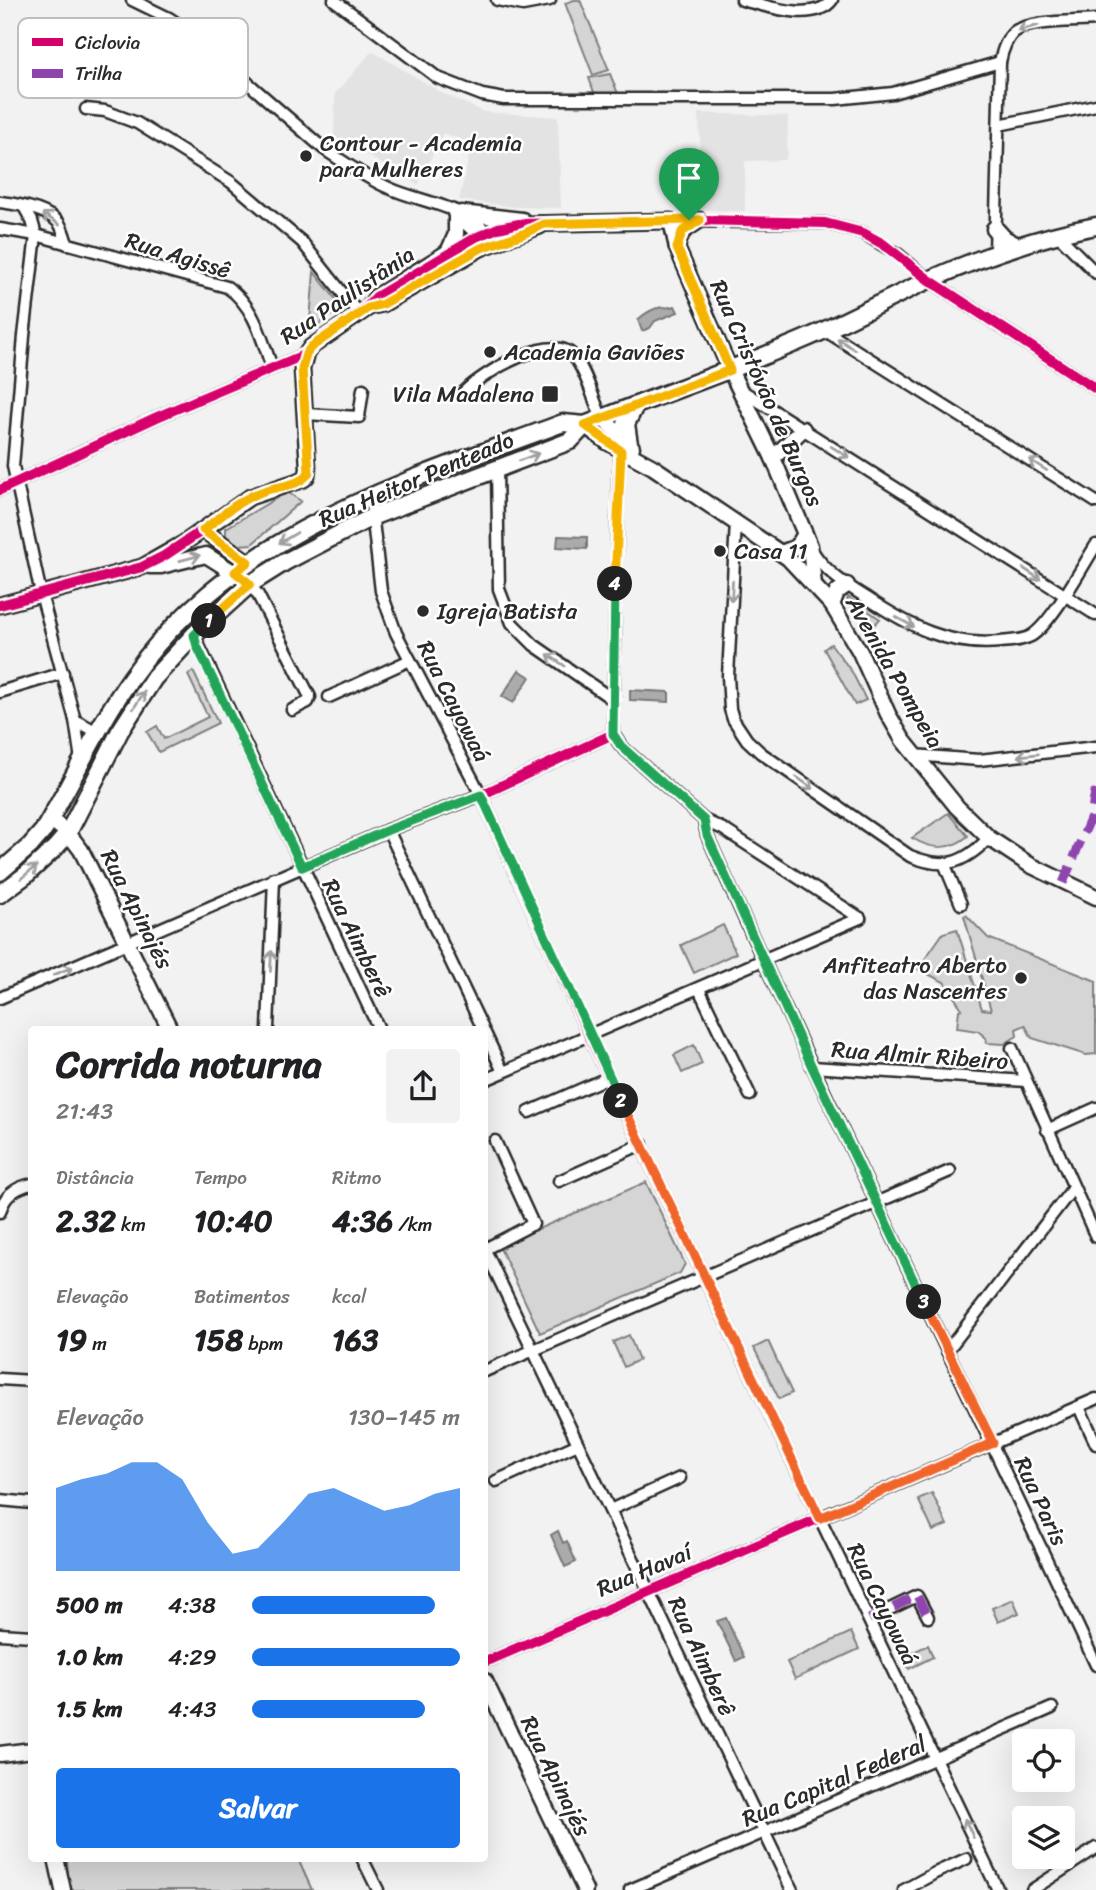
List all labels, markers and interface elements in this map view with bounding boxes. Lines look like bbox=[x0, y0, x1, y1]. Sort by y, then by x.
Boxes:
legend bbox=[18, 18, 248, 98]
one-way arrow bbox=[1018, 22, 1040, 35]
text: Ciclovia bbox=[75, 26, 141, 59]
text: Trilha bbox=[75, 57, 122, 90]
place label: Contour - Academia para Mulheres bbox=[319, 123, 522, 190]
marker: Contour - Academia para Mulheres bbox=[298, 148, 314, 164]
pin bbox=[659, 148, 719, 220]
icon: arrive bbox=[670, 159, 708, 197]
one-way arrow bbox=[42, 212, 61, 227]
street label: Rua Agissê bbox=[120, 220, 236, 291]
street label: Rua Paulistânia bbox=[271, 235, 423, 356]
street label: Rua Cristóvão de Burgos bbox=[698, 273, 835, 514]
place label: Academia Gaviões bbox=[503, 332, 685, 373]
one-way arrow bbox=[836, 336, 856, 350]
marker: Academia Gaviões bbox=[482, 344, 498, 360]
place label: Vila Madalena bbox=[393, 374, 534, 415]
marker: Vila Madalena bbox=[540, 384, 560, 404]
street label: Rua Heitor Penteado bbox=[312, 420, 520, 539]
one-way arrow bbox=[830, 445, 849, 460]
one-way arrow bbox=[518, 449, 539, 462]
one-way arrow bbox=[1029, 458, 1049, 472]
one-way arrow bbox=[278, 531, 298, 545]
place label: Casa 11 bbox=[734, 531, 808, 572]
marker: Casa 11 bbox=[712, 543, 728, 559]
one-way arrow bbox=[179, 551, 201, 564]
pin: 4 bbox=[598, 566, 632, 602]
text: 4 bbox=[609, 567, 620, 600]
one-way arrow bbox=[1022, 567, 1041, 582]
one-way arrow bbox=[726, 579, 739, 602]
street label: Avenida Pompeia bbox=[834, 587, 955, 757]
place label: Igreja Batista bbox=[436, 591, 578, 632]
marker: Igreja Batista bbox=[415, 603, 431, 619]
pin: 1 bbox=[192, 604, 227, 638]
text: 1 bbox=[204, 604, 213, 637]
one-way arrow bbox=[894, 615, 914, 629]
street label: Rua Cayowaá bbox=[405, 633, 502, 769]
one-way arrow bbox=[547, 653, 566, 667]
one-way arrow bbox=[132, 691, 146, 710]
one-way arrow bbox=[1017, 748, 1040, 761]
one-way arrow bbox=[795, 776, 814, 790]
street label: Rua Apinajés bbox=[89, 842, 185, 977]
one-way arrow bbox=[20, 864, 38, 880]
street label: Rua Aimberê bbox=[310, 872, 403, 1005]
place label: Anfiteatro Aberto das Nascentes bbox=[822, 945, 1007, 1012]
one-way arrow bbox=[265, 950, 278, 973]
one-way arrow bbox=[51, 964, 73, 977]
marker: Anfiteatro Aberto das Nascentes bbox=[1013, 970, 1029, 986]
street label: Rua Almir Ribeiro bbox=[830, 1029, 1010, 1082]
text: Corrida noturna bbox=[56, 1031, 322, 1098]
button: share bbox=[386, 1049, 460, 1123]
pin: 2 bbox=[604, 1084, 638, 1118]
text: 2 bbox=[615, 1084, 626, 1117]
text: 21:43 bbox=[56, 1091, 113, 1132]
text: Distância bbox=[56, 1161, 134, 1194]
text: Tempo bbox=[194, 1161, 247, 1194]
text: Ritmo bbox=[332, 1161, 381, 1194]
text: 2.32 bbox=[56, 1194, 116, 1248]
text: 10:40 bbox=[194, 1194, 273, 1248]
text: 4:36 bbox=[332, 1194, 393, 1248]
text: km bbox=[116, 1208, 146, 1241]
text: /km bbox=[393, 1208, 432, 1241]
text: Elevação bbox=[56, 1280, 129, 1313]
text: Batimentos bbox=[194, 1280, 290, 1313]
text: kcal bbox=[332, 1280, 367, 1313]
pin: 3 bbox=[906, 1284, 942, 1320]
text: 3 bbox=[918, 1285, 929, 1318]
text: 19 bbox=[56, 1313, 87, 1367]
text: 158 bbox=[194, 1313, 243, 1367]
text: 163 bbox=[332, 1313, 378, 1367]
text: m bbox=[87, 1327, 107, 1360]
text: bpm bbox=[243, 1327, 283, 1360]
text: Elevação bbox=[56, 1397, 144, 1438]
text: 130–145 m bbox=[348, 1397, 460, 1438]
street label: Rua Paris bbox=[1002, 1449, 1079, 1553]
street label: Rua Havaí bbox=[590, 1531, 701, 1609]
street label: Rua Cayowaá bbox=[835, 1536, 930, 1673]
text: 500 m bbox=[56, 1585, 123, 1626]
text: 4:38 bbox=[168, 1585, 216, 1626]
street label: Rua Aimberê bbox=[656, 1589, 747, 1723]
text: 1.0 km bbox=[56, 1637, 123, 1678]
text: 4:29 bbox=[168, 1637, 217, 1678]
text: 1.5 km bbox=[56, 1689, 123, 1730]
text: 4:43 bbox=[168, 1689, 216, 1730]
street label: Rua Apinajés bbox=[509, 1709, 603, 1844]
street label: Rua Capital Federal bbox=[735, 1724, 933, 1839]
map controls bbox=[1012, 1729, 1075, 1869]
button: locate bbox=[1012, 1729, 1075, 1792]
button: Salvar bbox=[56, 1768, 460, 1848]
button: layers bbox=[1012, 1806, 1075, 1869]
one-way arrow bbox=[962, 1818, 975, 1839]

